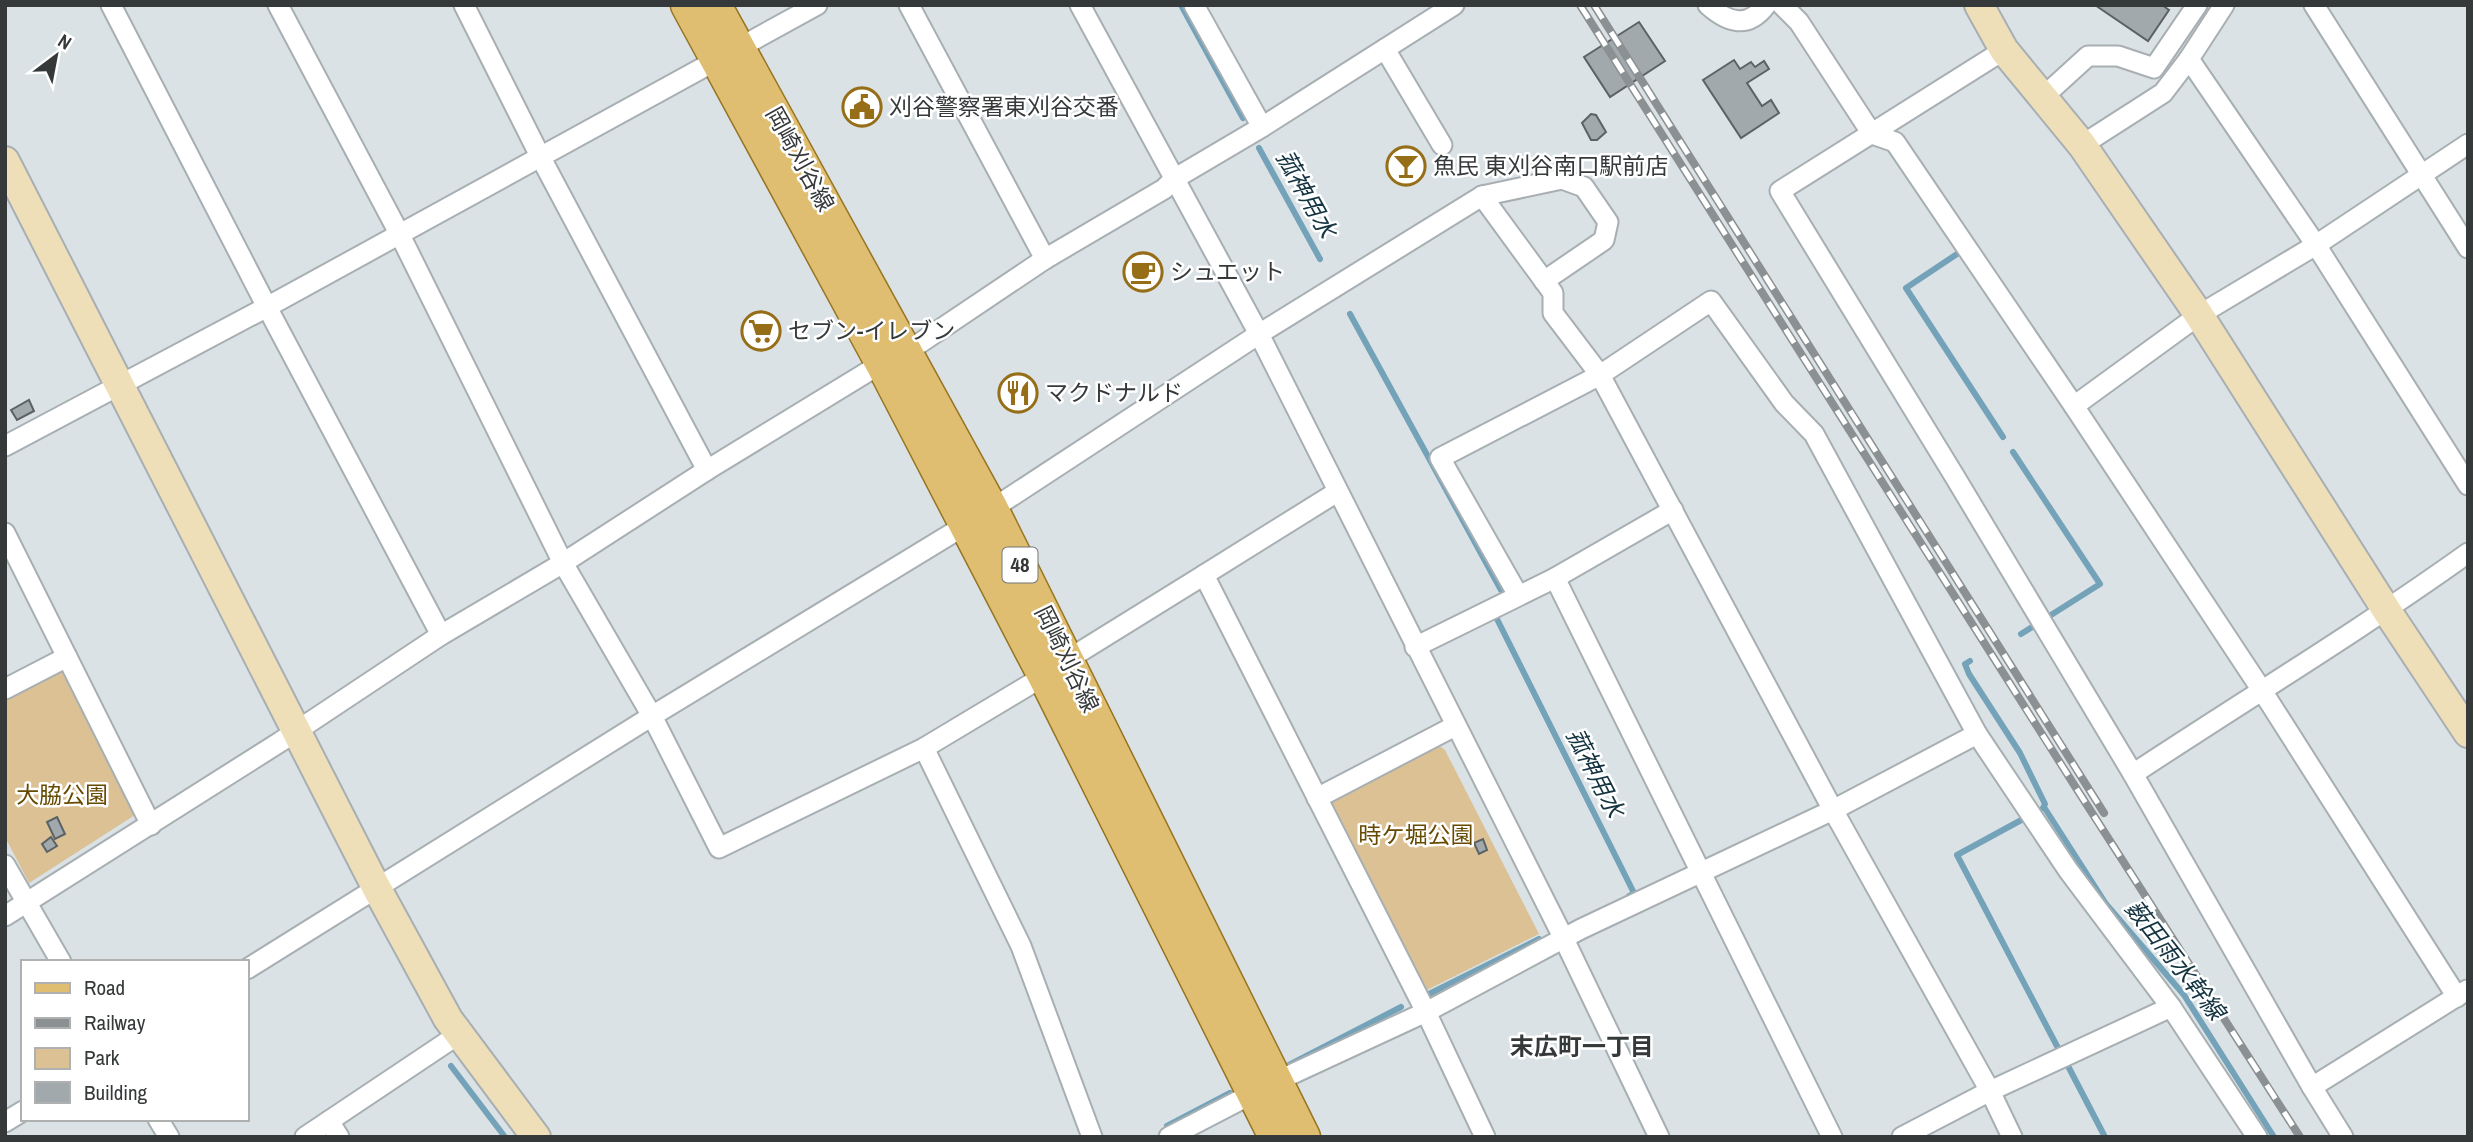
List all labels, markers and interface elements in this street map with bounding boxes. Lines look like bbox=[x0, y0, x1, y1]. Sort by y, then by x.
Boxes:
north arrow bbox=[21, 21, 91, 91]
text: N bbox=[53, 28, 77, 56]
public building icon: 刈谷警察署東刈谷交番 bbox=[841, 86, 883, 128]
place label: 刈谷警察署東刈谷交番 bbox=[889, 91, 1119, 122]
street label: 岡崎刈谷線 bbox=[759, 101, 842, 217]
water label: 菰神用水 bbox=[1270, 144, 1346, 246]
bar icon: 魚民 東刈谷南口駅前店 bbox=[1385, 145, 1427, 187]
place label: 魚民 東刈谷南口駅前店 bbox=[1433, 150, 1668, 181]
cafe icon: シュエット bbox=[1122, 251, 1164, 293]
place label: シュエット bbox=[1170, 256, 1285, 287]
supermarket icon: セブン-イレブン bbox=[740, 310, 782, 352]
place label: セブン-イレブン bbox=[788, 315, 955, 346]
restaurant icon: マクドナルド bbox=[997, 372, 1039, 414]
place label: マクドナルド bbox=[1045, 377, 1183, 408]
road number: 48 bbox=[1002, 548, 1038, 582]
street label: 岡崎刈谷線 bbox=[1028, 600, 1107, 717]
water label: 菰神用水 bbox=[1560, 723, 1633, 825]
park label: 大脇公園 bbox=[16, 779, 108, 810]
park label: 時ケ堀公園 bbox=[1359, 819, 1474, 850]
water label: 薮田雨水幹線 bbox=[2119, 893, 2235, 1028]
legend bbox=[21, 960, 248, 1121]
text: Road bbox=[84, 973, 125, 1002]
text: Railway bbox=[84, 1008, 146, 1037]
district label: 末広町一丁目 bbox=[1510, 1030, 1654, 1062]
text: Park bbox=[84, 1043, 120, 1072]
text: Building bbox=[84, 1078, 148, 1107]

